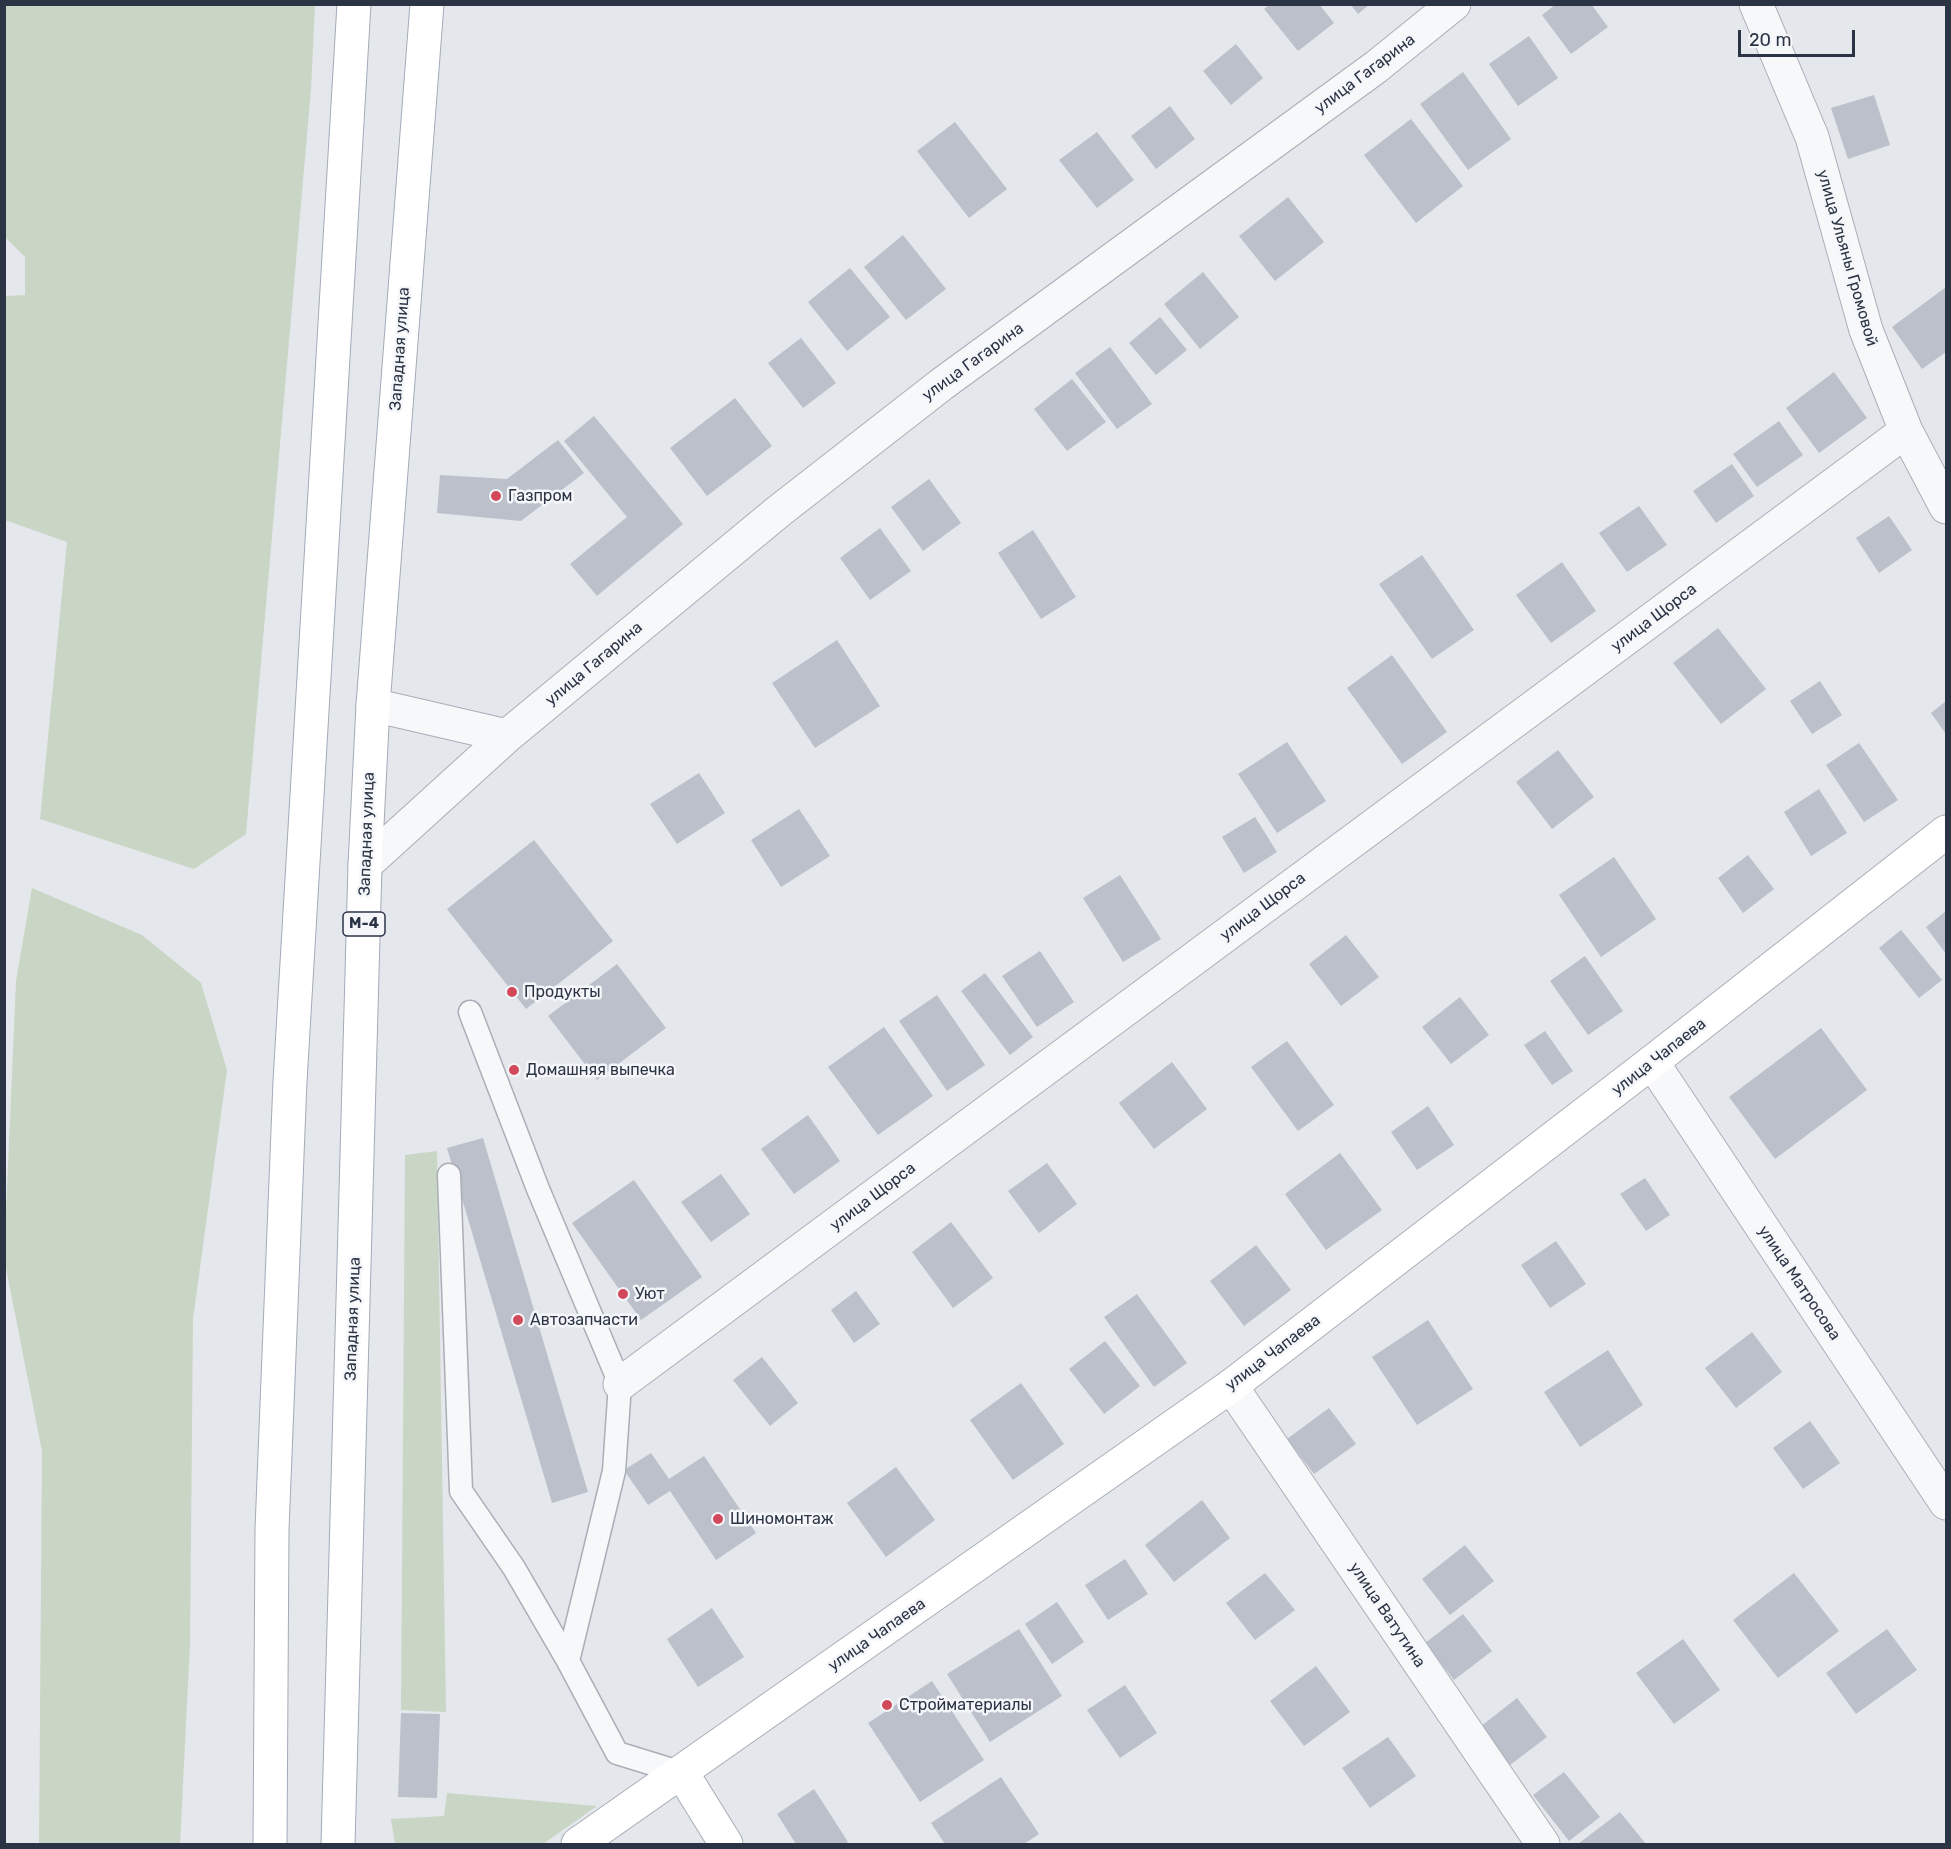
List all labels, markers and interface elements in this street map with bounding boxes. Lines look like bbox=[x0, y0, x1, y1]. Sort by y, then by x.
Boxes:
scale bar bbox=[1741, 18, 1858, 56]
text: 20 m bbox=[1749, 29, 1791, 51]
street label: улица Гагарина bbox=[1311, 30, 1419, 118]
street label: улица Ульяны Громовой bbox=[1813, 167, 1881, 349]
street label: Западная улица bbox=[386, 287, 414, 411]
street label: улица Гагарина bbox=[919, 319, 1027, 405]
place label: Газпром bbox=[508, 486, 572, 506]
marker: Газпром bbox=[489, 489, 503, 503]
street label: улица Щорса bbox=[1608, 580, 1700, 656]
street label: улица Гагарина bbox=[542, 618, 646, 710]
street label: Западная улица bbox=[355, 772, 379, 896]
street label: улица Щорса bbox=[1217, 869, 1309, 945]
road number: М-4 bbox=[343, 912, 385, 936]
place label: Продукты bbox=[524, 982, 601, 1002]
marker: Продукты bbox=[505, 985, 519, 999]
street label: улица Чапаева bbox=[1608, 1014, 1710, 1100]
place label: Домашняя выпечка bbox=[526, 1060, 675, 1080]
marker: Домашняя выпечка bbox=[507, 1063, 521, 1077]
street label: улица Щорса bbox=[827, 1159, 919, 1235]
street label: улица Матросова bbox=[1754, 1222, 1844, 1344]
street label: Западная улица bbox=[341, 1257, 365, 1381]
place label: Уют bbox=[635, 1284, 665, 1304]
marker: Уют bbox=[616, 1287, 630, 1301]
place label: Автозапчасти bbox=[530, 1310, 638, 1330]
street label: улица Чапаева bbox=[1222, 1311, 1324, 1395]
marker: Автозапчасти bbox=[511, 1313, 525, 1327]
place label: Шиномонтаж bbox=[730, 1509, 834, 1529]
marker: Шиномонтаж bbox=[711, 1512, 725, 1526]
street label: улица Ватутина bbox=[1345, 1559, 1429, 1671]
street label: улица Чапаева bbox=[825, 1594, 929, 1676]
place label: Стройматериалы bbox=[899, 1695, 1032, 1715]
marker: Стройматериалы bbox=[880, 1698, 894, 1712]

